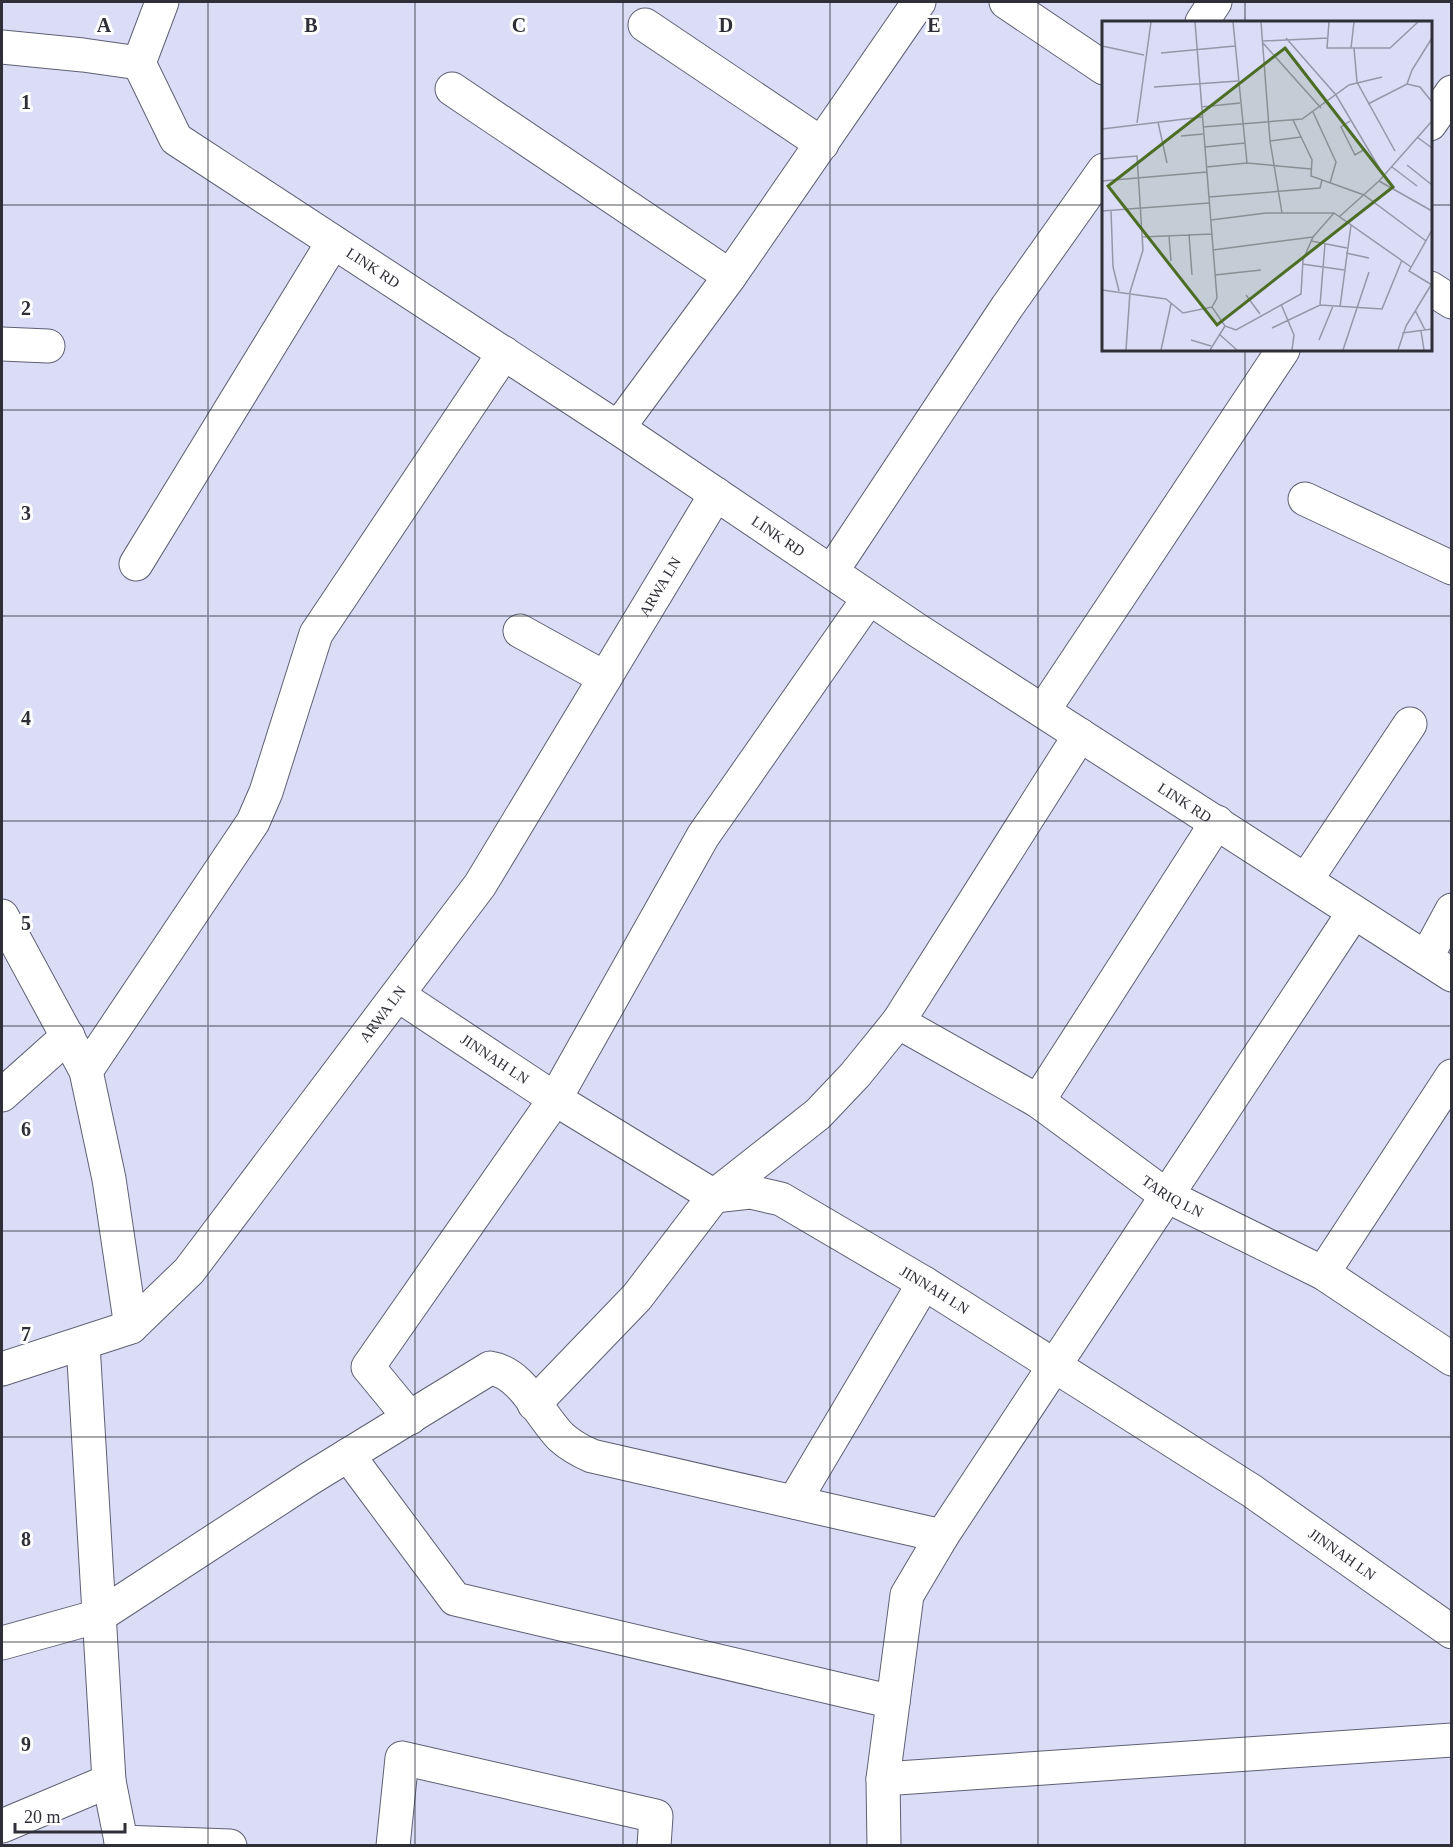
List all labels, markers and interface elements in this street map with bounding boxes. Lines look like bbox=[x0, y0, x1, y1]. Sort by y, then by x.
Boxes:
text: A bbox=[97, 14, 112, 36]
text: B bbox=[304, 14, 318, 36]
text: C bbox=[512, 14, 526, 36]
text: D bbox=[719, 14, 733, 36]
text: E bbox=[927, 14, 941, 36]
inset map bbox=[1102, 21, 1432, 351]
text: 1 bbox=[21, 91, 31, 113]
street label: LINK RD bbox=[343, 245, 403, 291]
text: 2 bbox=[21, 297, 31, 319]
text: 3 bbox=[21, 502, 31, 524]
street label: LINK RD bbox=[749, 513, 808, 560]
street label: ARWA LN bbox=[636, 554, 684, 619]
text: 4 bbox=[21, 707, 31, 729]
street label: LINK RD bbox=[1155, 780, 1215, 826]
text: 5 bbox=[21, 912, 31, 934]
street label: ARWA LN bbox=[356, 983, 409, 1045]
street label: JINNAH LN bbox=[458, 1031, 532, 1087]
text: 6 bbox=[21, 1118, 31, 1140]
street label: TARIQ LN bbox=[1139, 1172, 1206, 1221]
street label: JINNAH LN bbox=[897, 1263, 972, 1317]
text: 7 bbox=[21, 1323, 31, 1345]
street label: JINNAH LN bbox=[1306, 1525, 1379, 1584]
text: 8 bbox=[21, 1528, 31, 1550]
text: 9 bbox=[21, 1733, 31, 1755]
scale bar bbox=[15, 1796, 124, 1834]
text: 20 m bbox=[24, 1807, 61, 1827]

